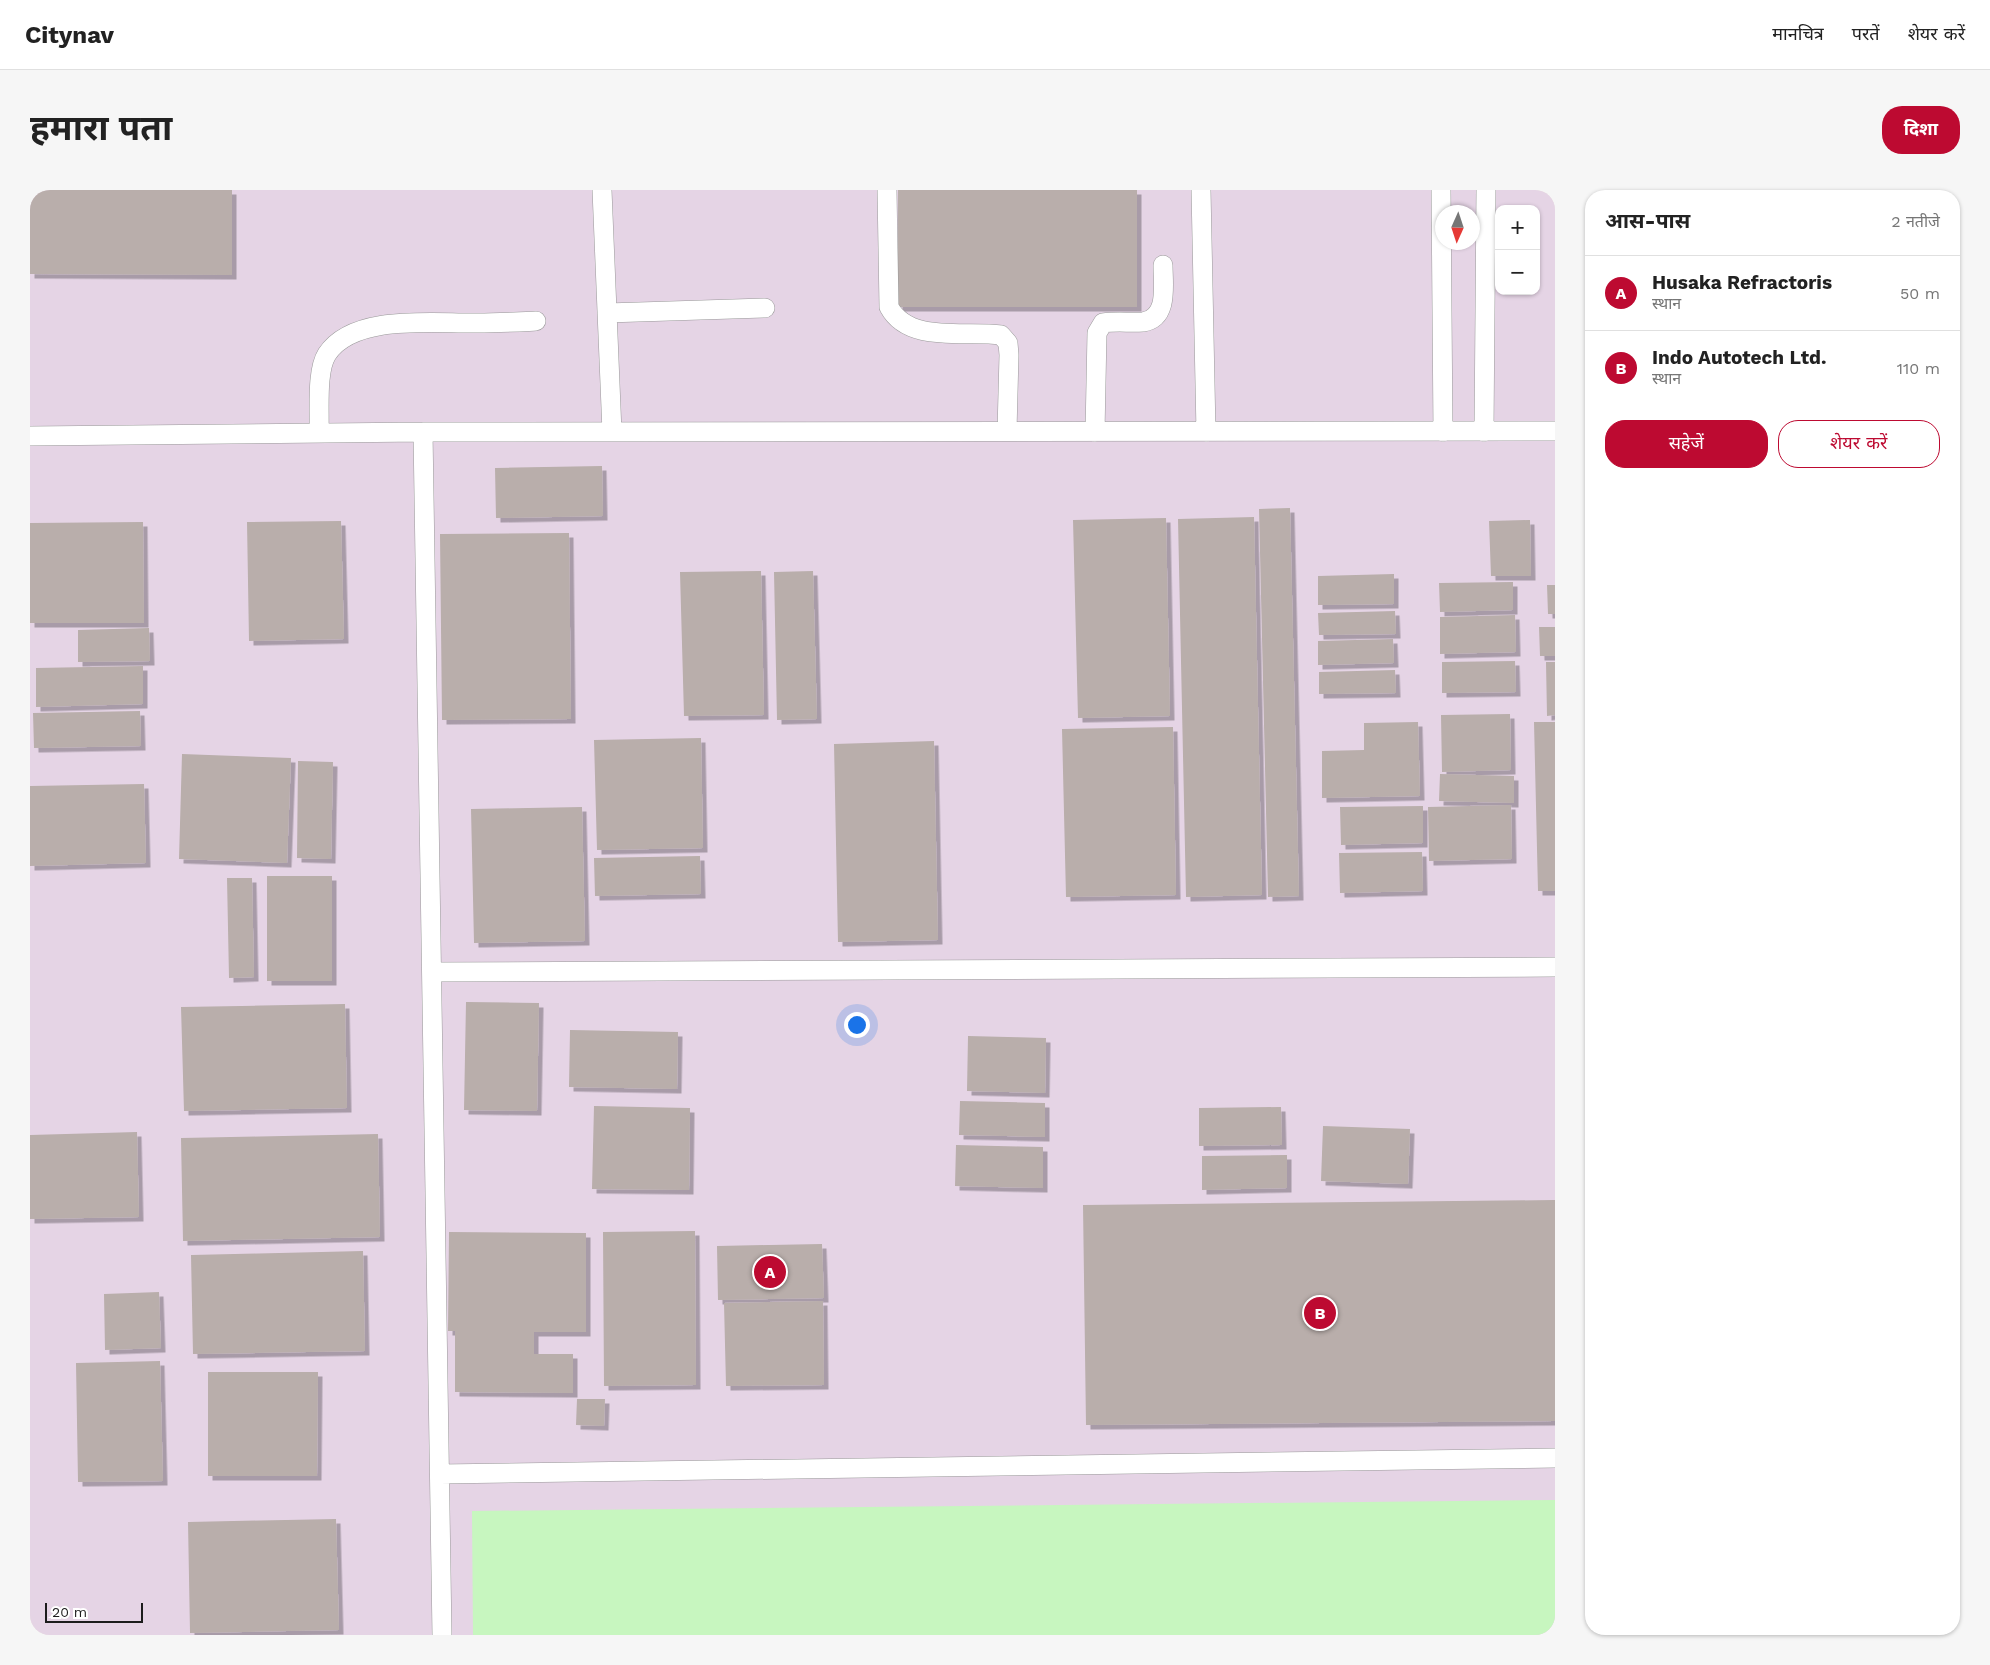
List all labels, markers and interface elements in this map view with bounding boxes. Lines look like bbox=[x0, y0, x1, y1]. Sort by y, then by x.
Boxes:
text: Citynav bbox=[25, 21, 114, 49]
text: मानचित्र bbox=[1772, 23, 1824, 44]
text: परतें bbox=[1852, 23, 1880, 44]
text: शेयर करें bbox=[1908, 23, 1965, 44]
button: दिशा bbox=[1882, 106, 1960, 154]
text: हमारा पता bbox=[30, 107, 172, 149]
north arrow bbox=[1435, 205, 1480, 250]
map controls bbox=[1495, 205, 1540, 295]
button: + bbox=[1495, 205, 1540, 250]
text: आस-पास bbox=[1605, 208, 1690, 233]
text: 2 नतीजे bbox=[1891, 212, 1940, 231]
button: − bbox=[1495, 250, 1540, 295]
text: Husaka Refractoris bbox=[1652, 271, 1832, 294]
text: A bbox=[1616, 284, 1626, 303]
text: 50 m bbox=[1900, 284, 1940, 303]
text: स्थान bbox=[1652, 294, 1681, 313]
text: Indo Autotech Ltd. bbox=[1652, 346, 1826, 369]
text: B bbox=[1616, 359, 1626, 378]
text: 110 m bbox=[1897, 359, 1940, 378]
text: स्थान bbox=[1652, 369, 1681, 388]
button: सहेजें bbox=[1605, 420, 1768, 468]
button: शेयर करें bbox=[1778, 420, 1940, 468]
your location bbox=[844, 1012, 870, 1038]
pin: A bbox=[754, 1253, 786, 1291]
pin: B bbox=[1304, 1294, 1336, 1332]
scale bar bbox=[45, 1600, 142, 1623]
text: 20 m bbox=[52, 1604, 87, 1620]

